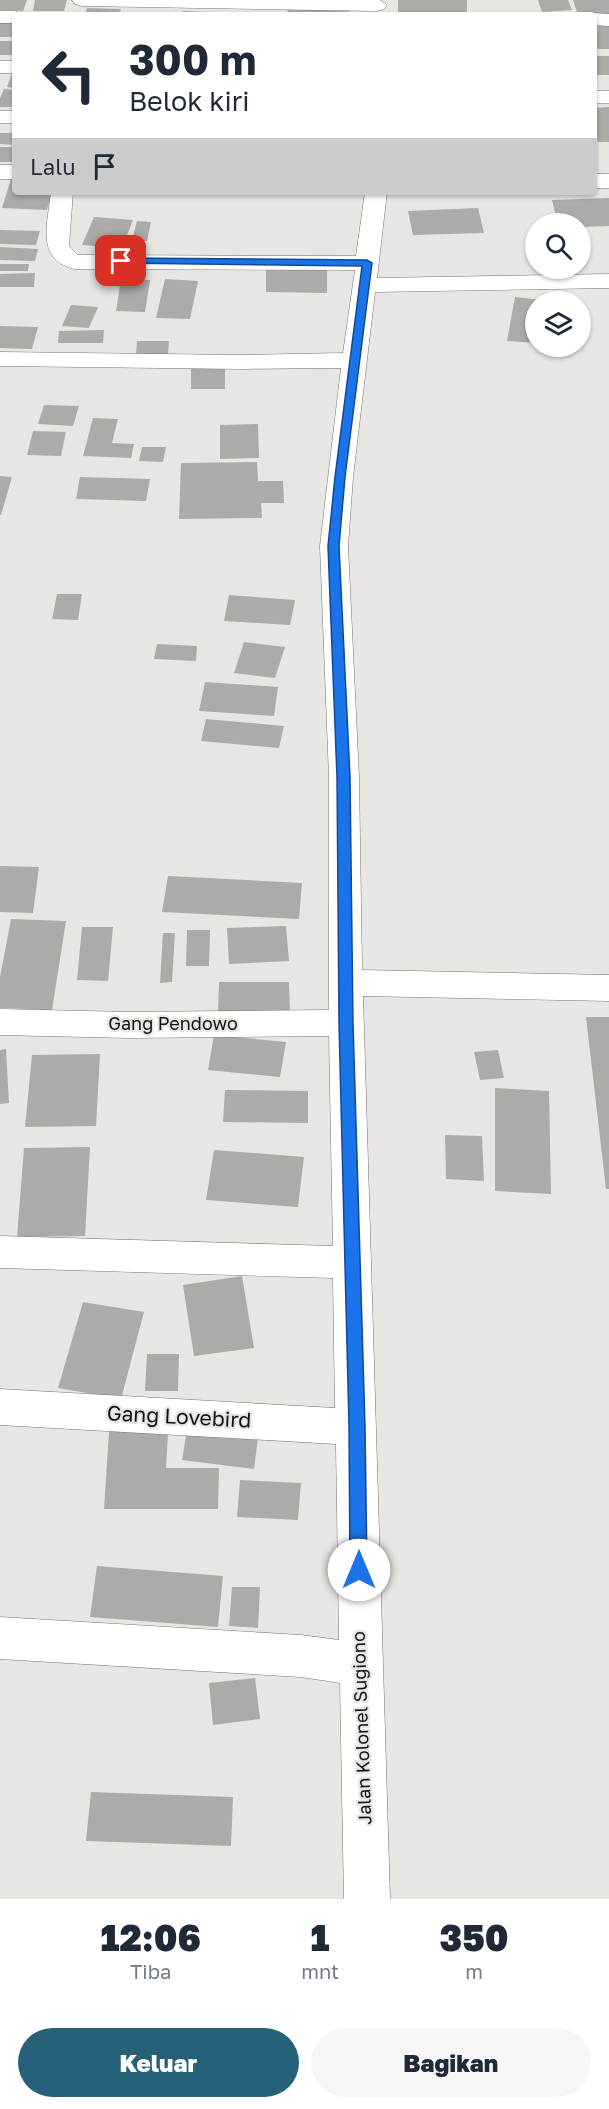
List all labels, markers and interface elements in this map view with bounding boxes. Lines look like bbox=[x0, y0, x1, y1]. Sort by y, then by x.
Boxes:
text: 300 m bbox=[129, 34, 256, 84]
icon: left bbox=[30, 36, 108, 114]
text: Belok kiri bbox=[129, 85, 250, 117]
icon: arrive bbox=[88, 150, 121, 183]
text: Lalu bbox=[30, 153, 76, 180]
map controls bbox=[525, 213, 591, 357]
button: search bbox=[525, 213, 591, 279]
pin bbox=[95, 235, 146, 286]
icon: arrive bbox=[104, 244, 137, 277]
button: layers bbox=[525, 291, 591, 357]
street label: Gang Pendowo bbox=[108, 1012, 238, 1034]
street label: Gang Lovebird bbox=[106, 1399, 252, 1433]
position arrow bbox=[327, 1538, 391, 1602]
street label: Jalan Kolonel Sugiono bbox=[347, 1631, 375, 1825]
text: 12:06 bbox=[100, 1916, 201, 1959]
text: 1 bbox=[311, 1916, 330, 1959]
text: 350 bbox=[439, 1916, 509, 1959]
text: Tiba bbox=[130, 1959, 171, 1983]
text: mnt bbox=[301, 1959, 339, 1983]
text: m bbox=[465, 1959, 483, 1983]
button: Keluar bbox=[18, 2028, 299, 2097]
button: Bagikan bbox=[311, 2028, 591, 2097]

